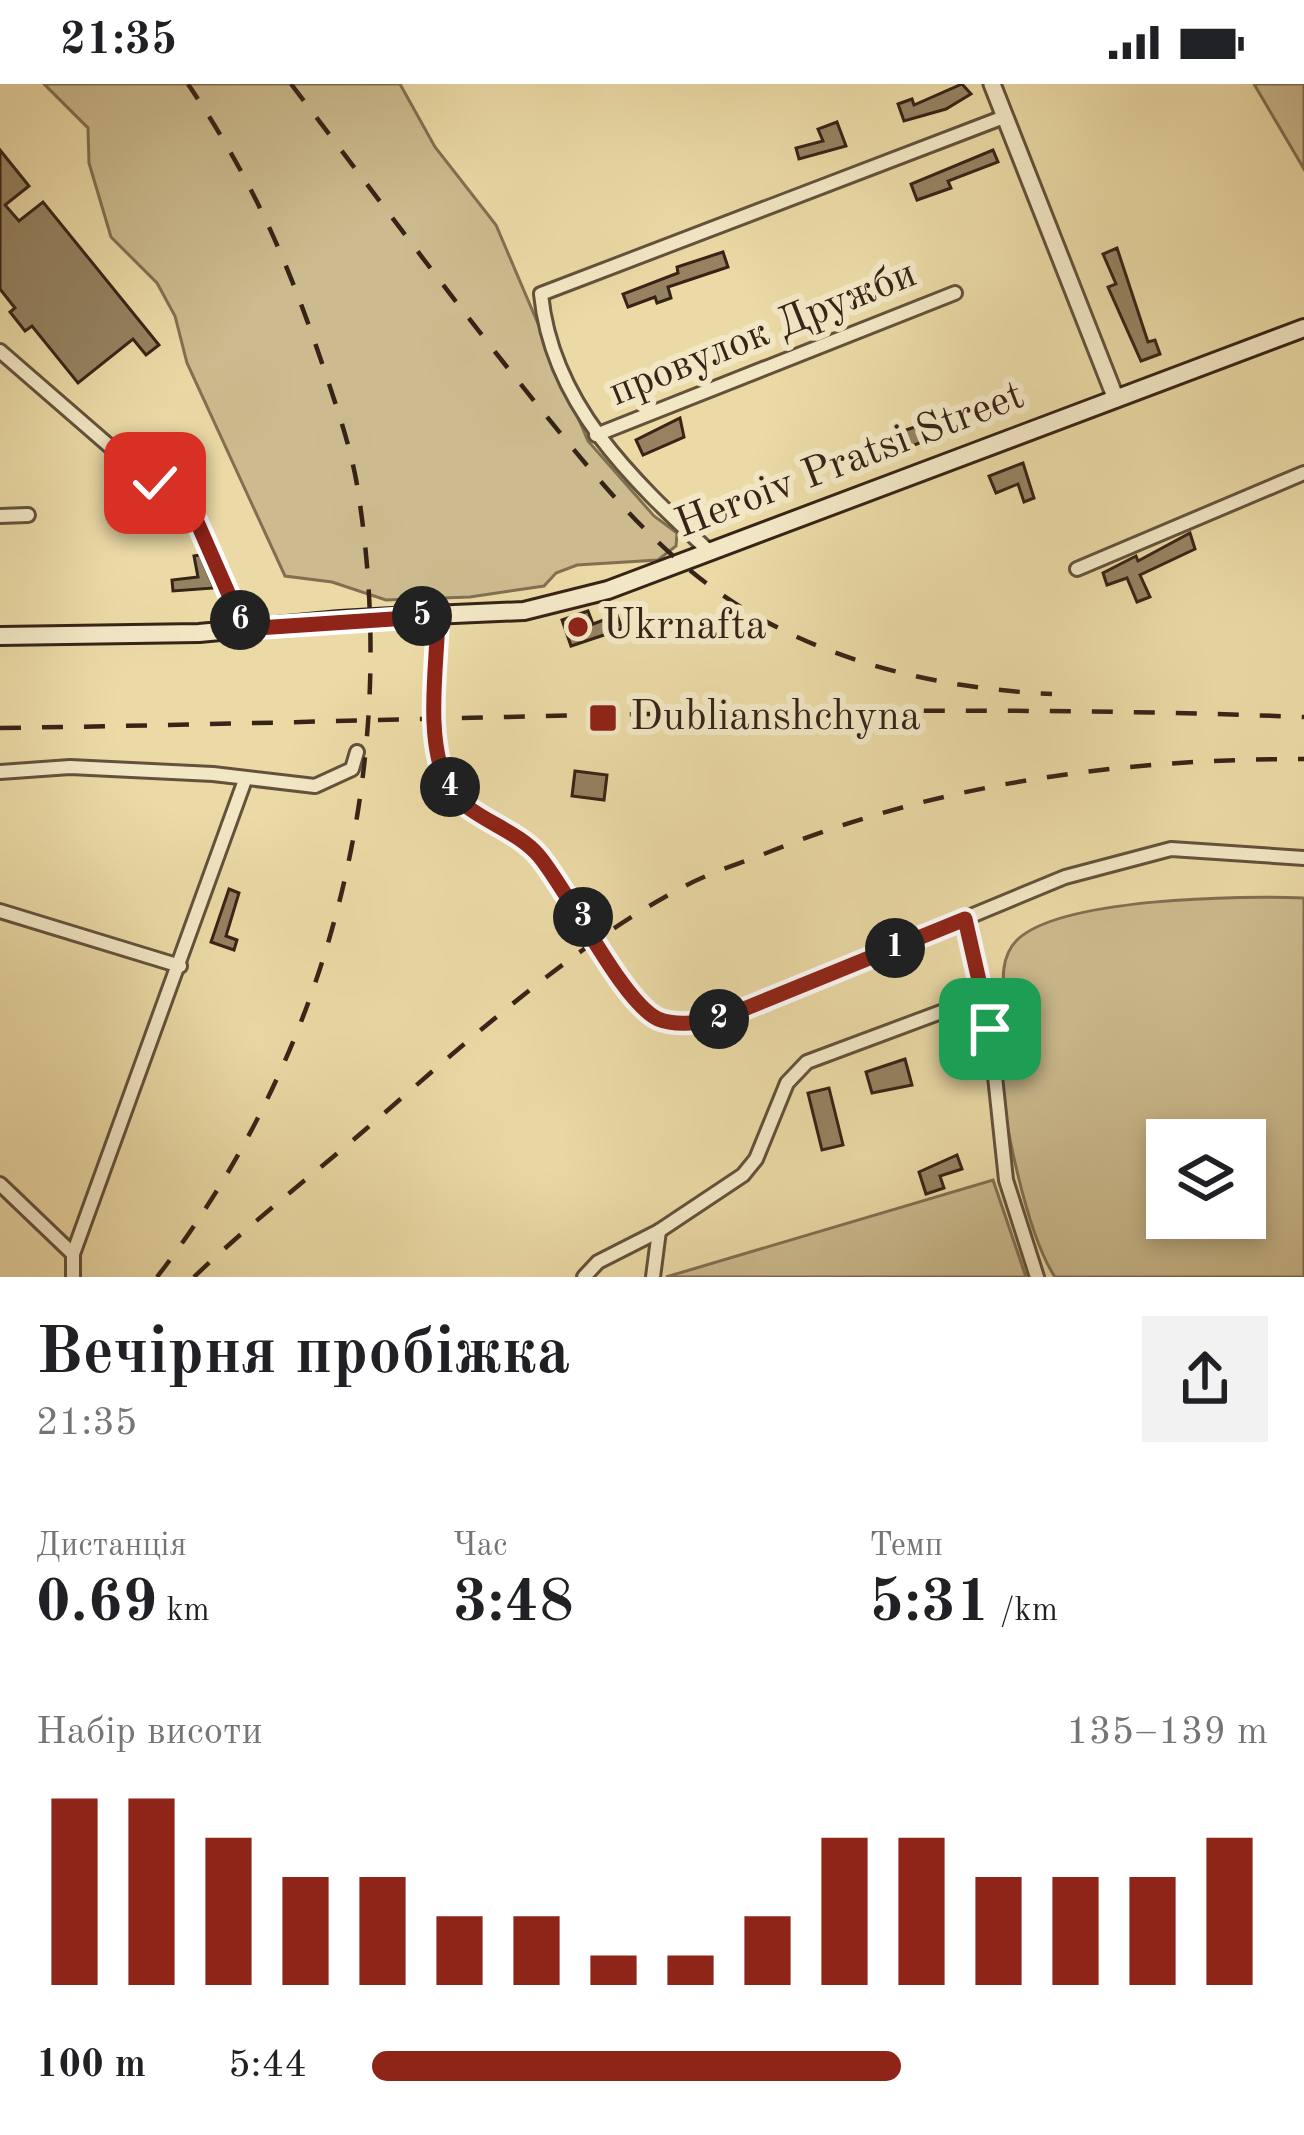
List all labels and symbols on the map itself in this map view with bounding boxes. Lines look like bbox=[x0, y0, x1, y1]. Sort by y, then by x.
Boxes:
street label: провулок Дружби bbox=[604, 253, 922, 415]
street label: Heroiv Pratsi Street bbox=[670, 375, 1030, 547]
pin bbox=[104, 432, 206, 534]
pin: 5 bbox=[392, 586, 452, 646]
pin: 6 bbox=[210, 590, 270, 650]
place label: Ukrnafta bbox=[602, 606, 767, 648]
marker: Ukrnafta bbox=[565, 614, 591, 640]
place label: Dublianshchyna bbox=[630, 697, 921, 739]
marker: Dublianshchyna bbox=[587, 702, 619, 734]
pin: 4 bbox=[420, 757, 480, 817]
pin: 3 bbox=[553, 887, 613, 947]
pin: 1 bbox=[865, 918, 925, 978]
pin bbox=[939, 978, 1041, 1080]
pin: 2 bbox=[689, 989, 749, 1049]

